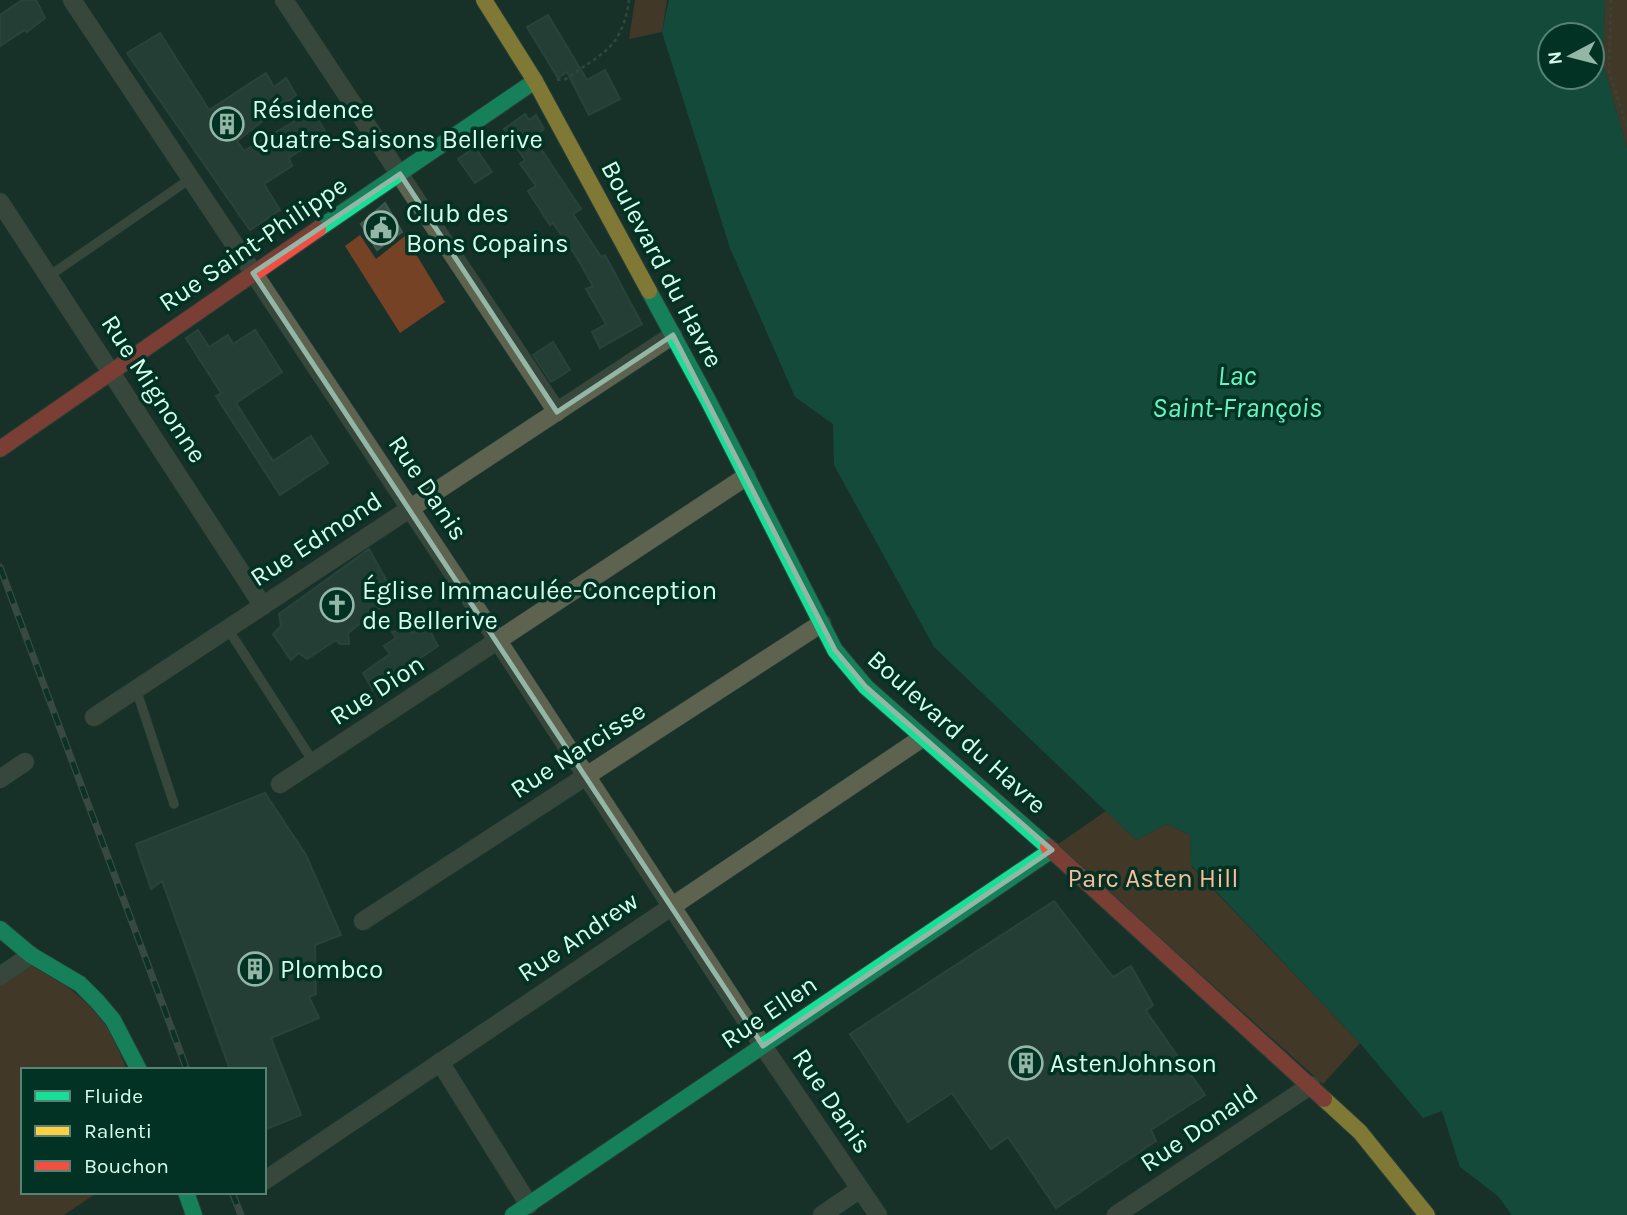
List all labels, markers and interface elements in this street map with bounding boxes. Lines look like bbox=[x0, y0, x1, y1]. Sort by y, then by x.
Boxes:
north arrow bbox=[1536, 21, 1606, 91]
text: N bbox=[1543, 50, 1567, 66]
place label: Résidence Quatre-Saisons Bellerive bbox=[252, 94, 543, 155]
building icon: Résidence Quatre-Saisons Bellerive bbox=[208, 105, 246, 143]
street label: Boulevard du Havre bbox=[594, 155, 730, 373]
street label: Rue Saint-Philippe bbox=[153, 170, 353, 318]
place label: Club des Bons Copains bbox=[406, 198, 569, 259]
public building icon: Club des Bons Copains bbox=[362, 209, 400, 247]
street label: Rue Mignonne bbox=[95, 309, 213, 469]
water label: Lac Saint-François bbox=[1152, 359, 1322, 424]
street label: Rue Danis bbox=[382, 430, 474, 546]
street label: Rue Edmond bbox=[244, 485, 388, 593]
place label: Église Immaculée-Conception de Bellerive bbox=[362, 574, 717, 636]
church icon: Église Immaculée-Conception de Bellerive bbox=[318, 586, 356, 624]
street label: Boulevard du Havre bbox=[861, 644, 1053, 820]
street label: Rue Dion bbox=[324, 648, 430, 732]
street label: Rue Narcisse bbox=[505, 695, 651, 805]
park label: Parc Asten Hill bbox=[1068, 863, 1238, 894]
street label: Rue Andrew bbox=[512, 885, 644, 989]
building icon: Plombco bbox=[236, 950, 274, 988]
place label: Plombco bbox=[280, 954, 383, 985]
street label: Rue Ellen bbox=[715, 969, 823, 1055]
street label: Rue Danis bbox=[786, 1043, 878, 1159]
building icon: AstenJohnson bbox=[1007, 1044, 1045, 1082]
place label: AstenJohnson bbox=[1050, 1048, 1217, 1079]
legend bbox=[21, 1068, 266, 1194]
street label: Rue Donald bbox=[1134, 1077, 1264, 1179]
text: Fluide bbox=[84, 1084, 143, 1108]
text: Ralenti bbox=[84, 1119, 152, 1143]
text: Bouchon bbox=[84, 1154, 169, 1178]

